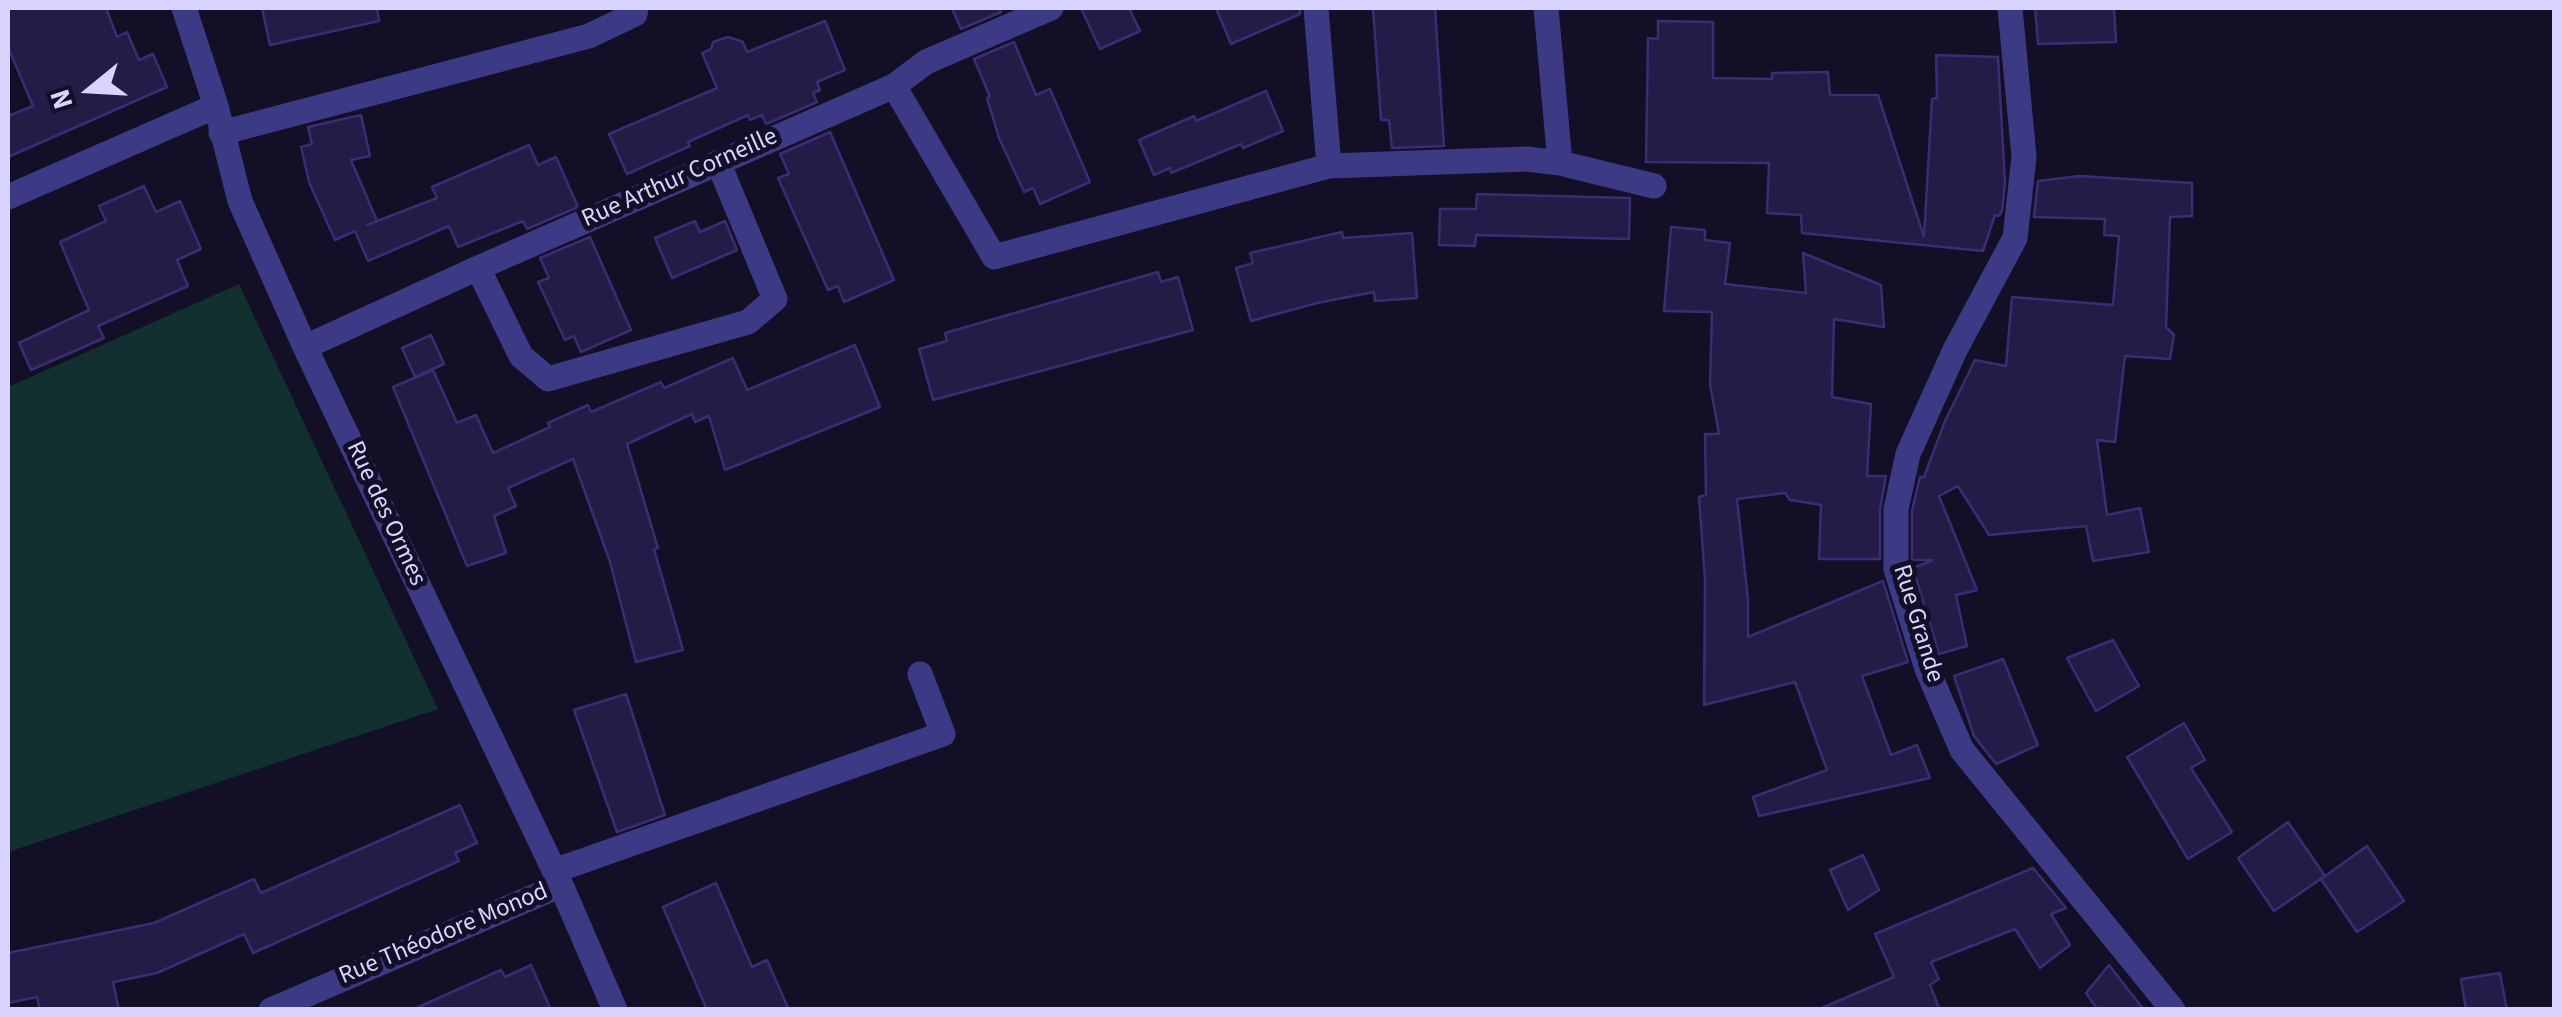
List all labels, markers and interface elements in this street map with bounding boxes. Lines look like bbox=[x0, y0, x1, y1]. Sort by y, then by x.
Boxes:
north arrow bbox=[40, 40, 140, 140]
text: N bbox=[40, 84, 83, 114]
street label: Rue Arthur Corneille bbox=[578, 122, 782, 236]
street label: Rue des Ormes bbox=[338, 437, 432, 591]
street label: Rue Grande bbox=[1885, 562, 1949, 686]
street label: Rue Théodore Monod bbox=[335, 877, 553, 993]

